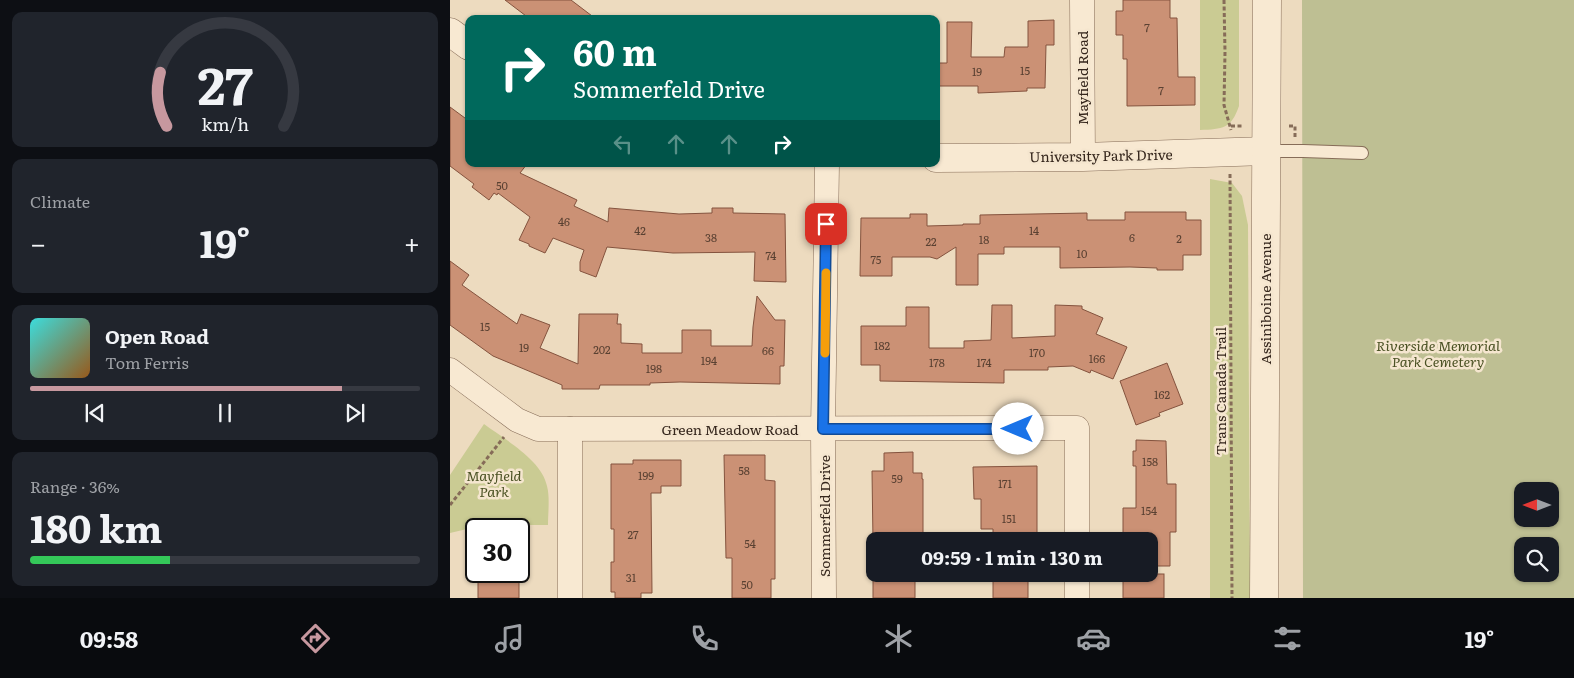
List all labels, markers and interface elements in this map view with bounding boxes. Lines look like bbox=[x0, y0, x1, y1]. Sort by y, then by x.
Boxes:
house number: 7 bbox=[1144, 19, 1150, 35]
text: 60 m bbox=[573, 25, 657, 77]
street label: Mayfield Road bbox=[1072, 30, 1092, 125]
icon: right bbox=[490, 35, 555, 100]
text: 27 bbox=[197, 44, 253, 121]
house number: 15 bbox=[1020, 62, 1030, 78]
house number: 19 bbox=[972, 63, 982, 79]
text: Sommerfeld Drive bbox=[573, 72, 765, 105]
house number: 7 bbox=[1158, 82, 1164, 98]
text: km/h bbox=[201, 110, 249, 137]
icon: left bbox=[609, 130, 637, 158]
icon: ahead bbox=[662, 130, 690, 158]
icon: ahead bbox=[715, 130, 743, 158]
icon: right bbox=[768, 130, 796, 158]
street label: University Park Drive bbox=[1029, 144, 1173, 166]
house number: 50 bbox=[496, 177, 508, 193]
text: Climate bbox=[30, 189, 90, 213]
pin bbox=[805, 203, 847, 245]
icon: arrive bbox=[812, 210, 840, 238]
text: 19° bbox=[200, 213, 251, 270]
house number: 46 bbox=[558, 213, 570, 229]
text: − bbox=[30, 221, 46, 263]
text: + bbox=[404, 221, 420, 263]
house number: 42 bbox=[634, 222, 646, 238]
house number: 14 bbox=[1029, 222, 1039, 238]
house number: 38 bbox=[705, 229, 717, 245]
house number: 6 bbox=[1129, 229, 1135, 245]
house number: 2 bbox=[1176, 230, 1182, 246]
house number: 18 bbox=[979, 231, 989, 247]
house number: 22 bbox=[925, 233, 937, 249]
street label: Assiniboine Avenue bbox=[1255, 233, 1275, 365]
house number: 10 bbox=[1077, 245, 1087, 261]
house number: 74 bbox=[766, 247, 776, 263]
house number: 75 bbox=[871, 251, 882, 267]
house number: 15 bbox=[480, 318, 490, 334]
text: Open Road bbox=[105, 322, 209, 350]
street label: Trans Canada Trail bbox=[1210, 326, 1230, 455]
park label: Riverside Memorial Park Cemetery bbox=[1376, 335, 1500, 371]
house number: 182 bbox=[874, 337, 890, 353]
house number: 19 bbox=[519, 339, 529, 355]
house number: 202 bbox=[593, 341, 611, 357]
house number: 66 bbox=[762, 342, 774, 358]
house number: 170 bbox=[1029, 344, 1045, 360]
text: Tom Ferris bbox=[105, 350, 189, 374]
house number: 166 bbox=[1089, 350, 1105, 366]
house number: 194 bbox=[701, 352, 717, 368]
house number: 178 bbox=[929, 354, 945, 370]
house number: 174 bbox=[976, 354, 992, 370]
house number: 198 bbox=[646, 360, 662, 376]
house number: 162 bbox=[1154, 386, 1170, 402]
icon: previous bbox=[81, 399, 109, 427]
icon: pause bbox=[211, 399, 239, 427]
icon: next bbox=[341, 399, 369, 427]
position arrow bbox=[991, 402, 1043, 454]
street label: Green Meadow Road bbox=[661, 419, 799, 439]
house number: 158 bbox=[1142, 453, 1158, 469]
street label: Sommerfeld Drive bbox=[814, 455, 834, 577]
house number: 58 bbox=[738, 462, 750, 478]
park label: Mayfield Park bbox=[466, 465, 522, 501]
house number: 199 bbox=[638, 467, 654, 483]
house number: 59 bbox=[891, 470, 903, 486]
text: Range · 36% bbox=[30, 474, 120, 498]
house number: 171 bbox=[998, 475, 1013, 491]
north arrow bbox=[1514, 482, 1559, 528]
map controls bbox=[1514, 482, 1559, 582]
text: 180 km bbox=[30, 498, 162, 555]
house number: 154 bbox=[1141, 502, 1157, 518]
house number: 151 bbox=[1002, 510, 1017, 526]
speed limit sign: 30 bbox=[465, 518, 530, 583]
house number: 27 bbox=[627, 526, 639, 542]
house number: 54 bbox=[744, 535, 756, 551]
button: search bbox=[1514, 537, 1559, 582]
text: 09:59 · 1 min · 130 m bbox=[921, 543, 1103, 571]
house number: 31 bbox=[626, 569, 637, 585]
house number: 50 bbox=[741, 576, 753, 592]
icon: directions bbox=[298, 621, 333, 656]
icon: music bbox=[492, 621, 527, 656]
icon: phone bbox=[687, 621, 722, 656]
icon: climate bbox=[881, 621, 916, 656]
icon: car bbox=[1076, 621, 1111, 656]
icon: filters bbox=[1270, 621, 1305, 656]
text: 09:58 bbox=[80, 622, 138, 655]
text: 19° bbox=[1465, 622, 1494, 655]

